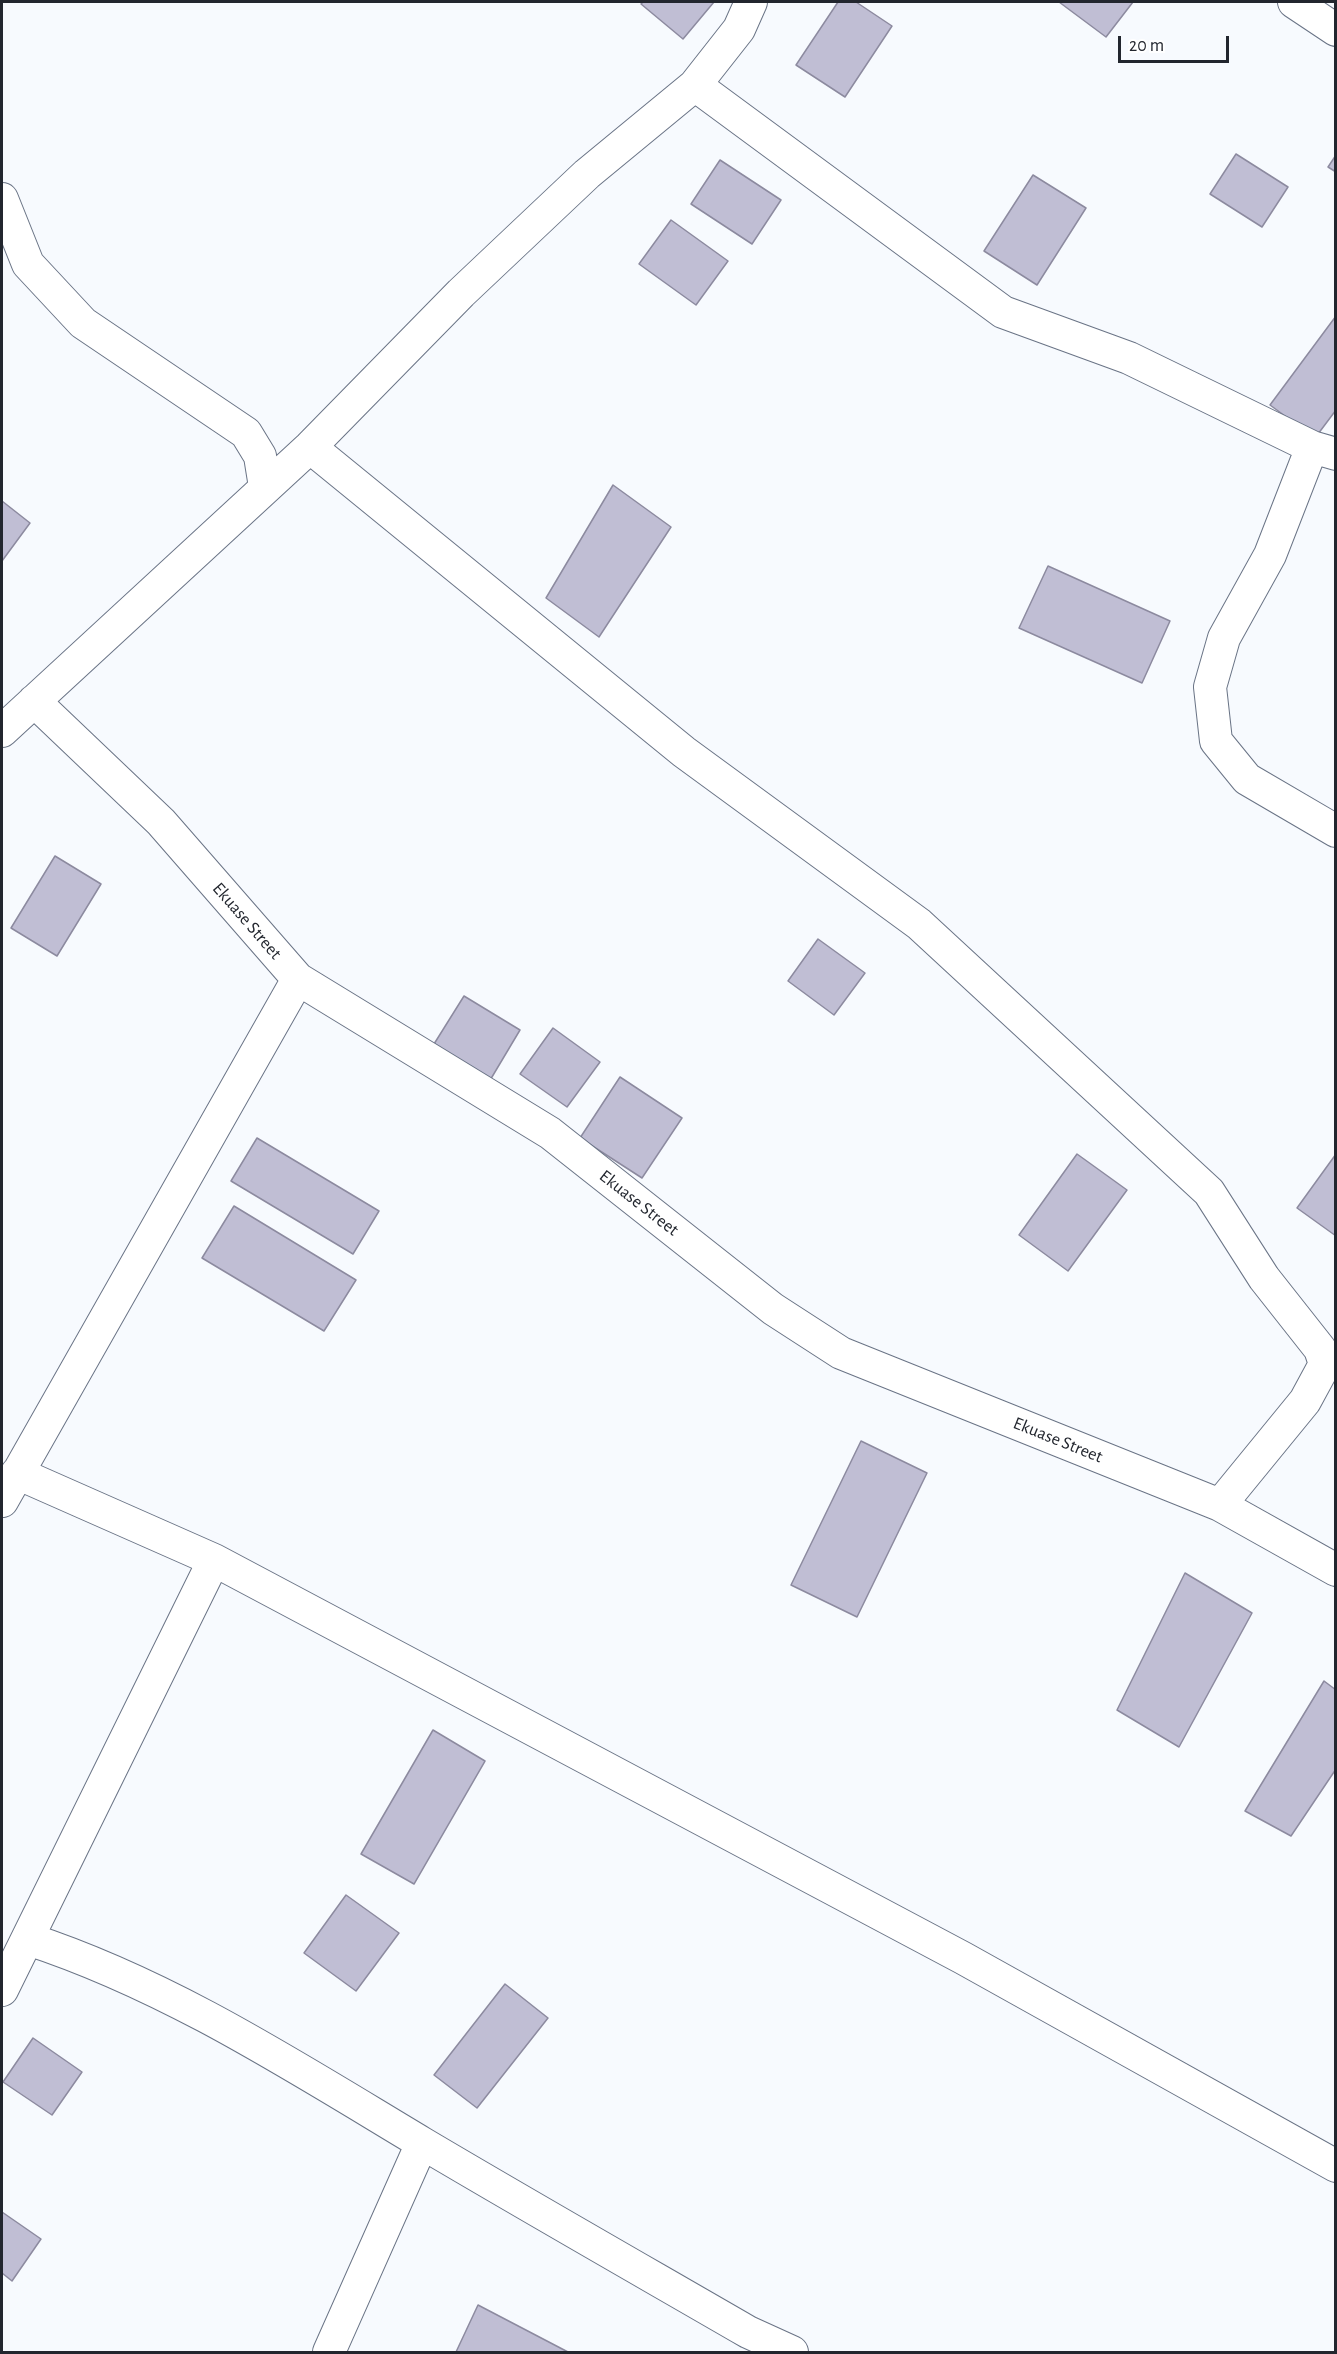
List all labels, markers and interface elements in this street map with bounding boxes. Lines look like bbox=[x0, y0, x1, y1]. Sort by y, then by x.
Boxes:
scale bar bbox=[1121, 24, 1232, 62]
text: 20 m bbox=[1129, 37, 1164, 55]
street label: Ekuase Street bbox=[208, 878, 286, 964]
street label: Ekuase Street bbox=[595, 1165, 683, 1241]
street label: Ekuase Street bbox=[1010, 1412, 1106, 1468]

